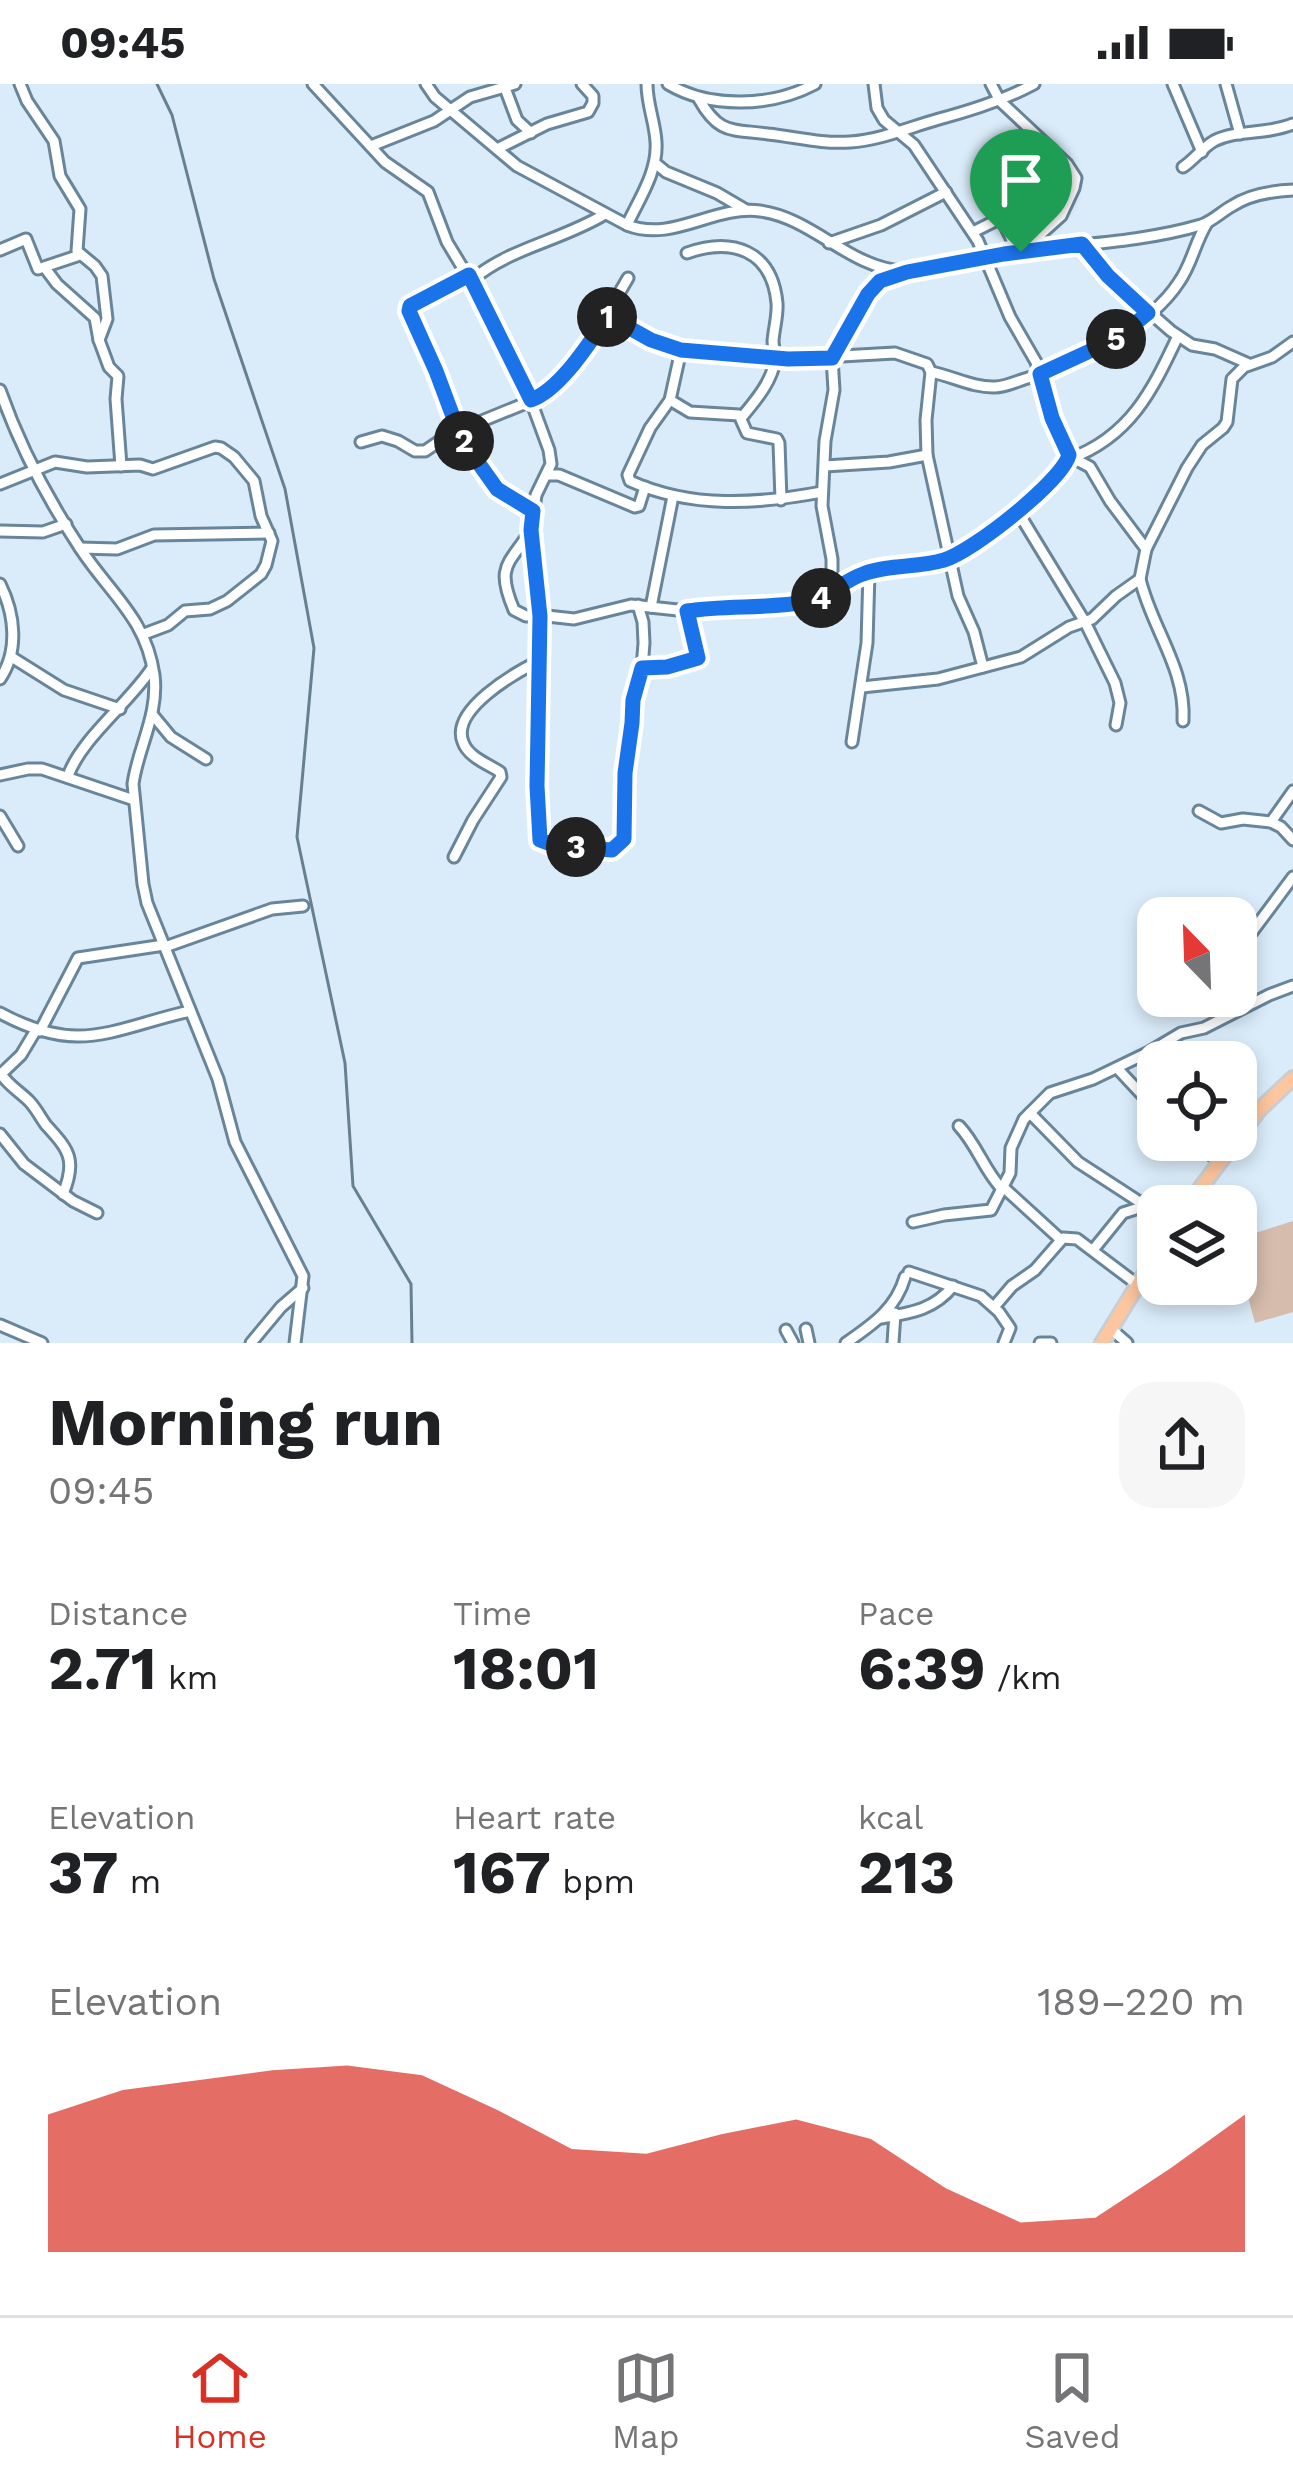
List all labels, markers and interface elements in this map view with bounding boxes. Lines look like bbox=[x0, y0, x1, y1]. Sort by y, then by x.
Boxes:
text: 09:45 bbox=[60, 16, 186, 69]
pin bbox=[970, 129, 1072, 252]
icon: arrive bbox=[988, 147, 1054, 213]
pin: 1 bbox=[577, 287, 637, 347]
text: 1 bbox=[600, 297, 614, 336]
pin: 5 bbox=[1086, 309, 1146, 369]
text: 5 bbox=[1106, 319, 1126, 358]
pin: 2 bbox=[434, 411, 494, 471]
text: 2 bbox=[454, 421, 474, 460]
pin: 4 bbox=[791, 568, 851, 628]
text: 4 bbox=[810, 578, 832, 617]
pin: 3 bbox=[546, 817, 606, 877]
text: 3 bbox=[566, 827, 586, 866]
north arrow bbox=[1137, 897, 1257, 1017]
map controls bbox=[1137, 897, 1257, 1305]
button: locate bbox=[1137, 1041, 1257, 1161]
button: layers bbox=[1137, 1185, 1257, 1305]
button: share bbox=[1119, 1382, 1245, 1508]
text: Morning run bbox=[48, 1384, 443, 1461]
text: 09:45 bbox=[48, 1468, 154, 1513]
text: Distance bbox=[48, 1594, 188, 1633]
text: Time bbox=[453, 1594, 532, 1633]
text: Pace bbox=[858, 1594, 934, 1633]
text: 2.71 bbox=[48, 1633, 157, 1704]
text: 18:01 bbox=[453, 1633, 599, 1704]
text: 6:39 bbox=[858, 1633, 986, 1704]
text: km bbox=[157, 1658, 218, 1697]
text: /km bbox=[986, 1658, 1061, 1697]
text: Elevation bbox=[48, 1798, 195, 1837]
text: Heart rate bbox=[453, 1798, 616, 1837]
text: kcal bbox=[858, 1798, 923, 1837]
text: 37 bbox=[48, 1837, 118, 1908]
text: 167 bbox=[453, 1837, 551, 1908]
text: 213 bbox=[858, 1837, 955, 1908]
text: m bbox=[118, 1862, 161, 1901]
text: bpm bbox=[551, 1862, 635, 1901]
text: Elevation bbox=[48, 1979, 222, 2024]
text: 189–220 m bbox=[1037, 1979, 1245, 2024]
tab: Home bbox=[173, 2345, 267, 2456]
tab: Map bbox=[612, 2345, 679, 2456]
tab: Saved bbox=[1025, 2345, 1120, 2456]

